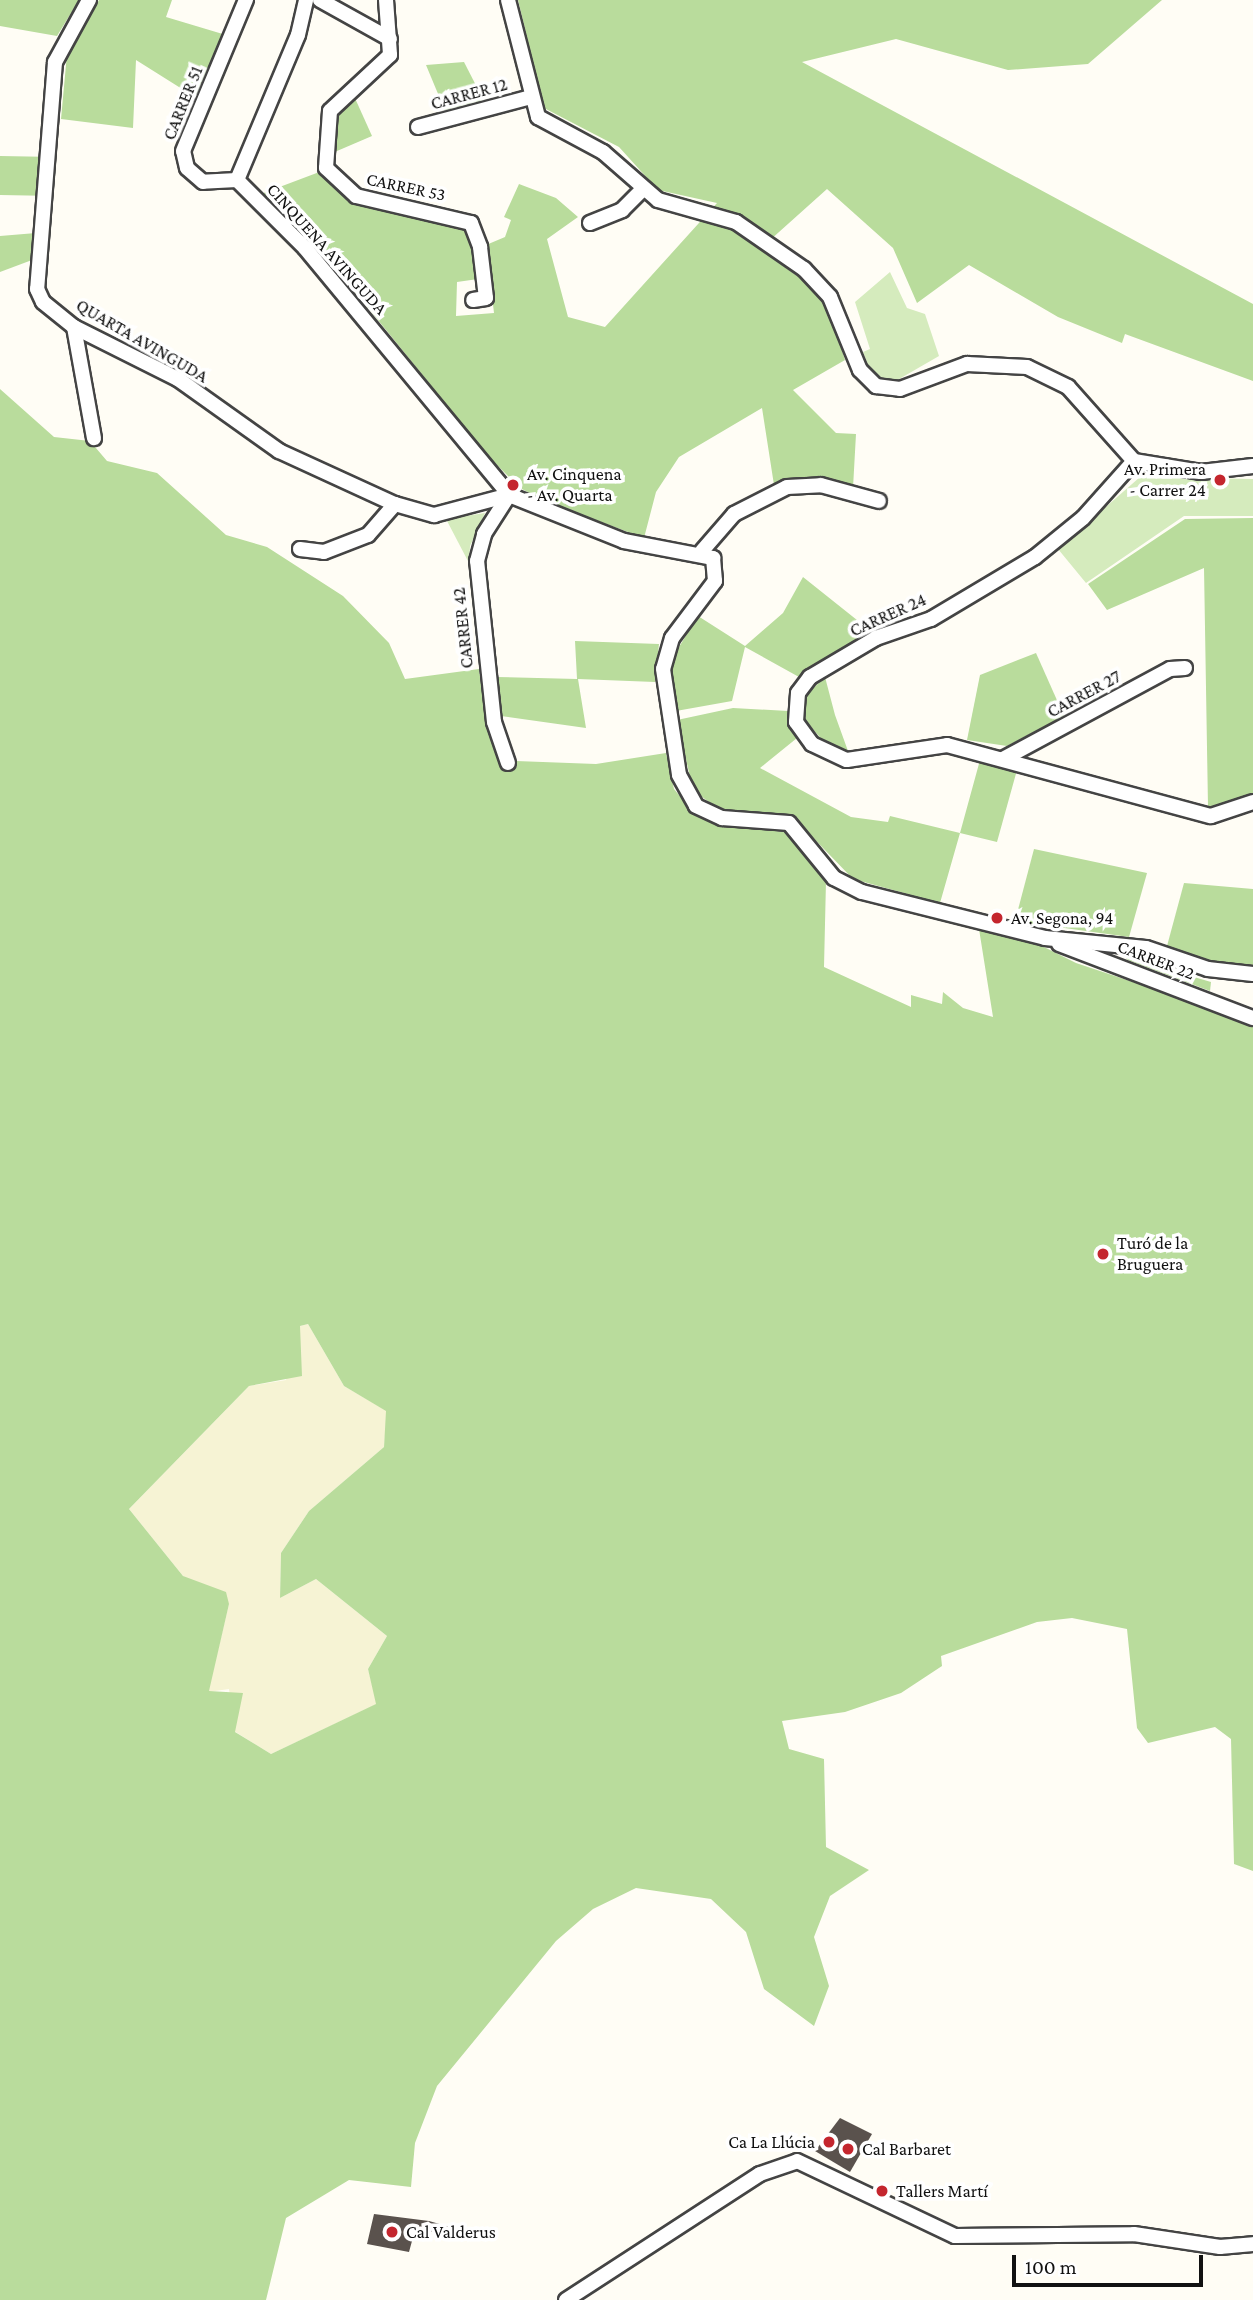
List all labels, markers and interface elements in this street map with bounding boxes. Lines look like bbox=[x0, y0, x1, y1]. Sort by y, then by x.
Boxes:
street label: CARRER 51 bbox=[158, 63, 208, 143]
street label: CARRER 12 bbox=[428, 73, 510, 115]
street label: CARRER 53 bbox=[364, 168, 448, 206]
street label: CINQUENA AVINGUDA bbox=[262, 179, 392, 319]
street label: QUARTA AVINGUDA bbox=[72, 294, 212, 388]
place label: Av. Primera - Carrer 24 bbox=[1124, 459, 1206, 502]
place label: Av. Cinquena - Av. Quarta bbox=[527, 464, 622, 506]
marker: Av. Primera - Carrer 24 bbox=[1212, 472, 1228, 488]
marker: Av. Cinquena - Av. Quarta bbox=[505, 477, 521, 493]
street label: CARRER 42 bbox=[448, 586, 478, 670]
street label: CARRER 24 bbox=[846, 589, 930, 641]
street label: CARRER 27 bbox=[1043, 666, 1125, 722]
place label: Av. Segona, 94 bbox=[1011, 907, 1114, 929]
marker: Av. Segona, 94 bbox=[989, 910, 1005, 926]
street label: CARRER 22 bbox=[1114, 935, 1198, 985]
place label: Turó de la Bruguera bbox=[1117, 1233, 1188, 1276]
marker: Turó de la Bruguera bbox=[1095, 1246, 1111, 1262]
place label: Ca La Llúcia bbox=[728, 2131, 815, 2153]
marker: Ca La Llúcia bbox=[821, 2134, 837, 2150]
place label: Cal Barbaret bbox=[862, 2138, 951, 2160]
marker: Cal Barbaret bbox=[840, 2141, 856, 2157]
place label: Tallers Martí bbox=[896, 2180, 988, 2202]
marker: Tallers Martí bbox=[874, 2183, 890, 2199]
place label: Cal Valderus bbox=[406, 2221, 496, 2243]
marker: Cal Valderus bbox=[384, 2224, 400, 2240]
scale bar bbox=[1015, 2240, 1206, 2284]
text: 100 m bbox=[1025, 2255, 1077, 2279]

